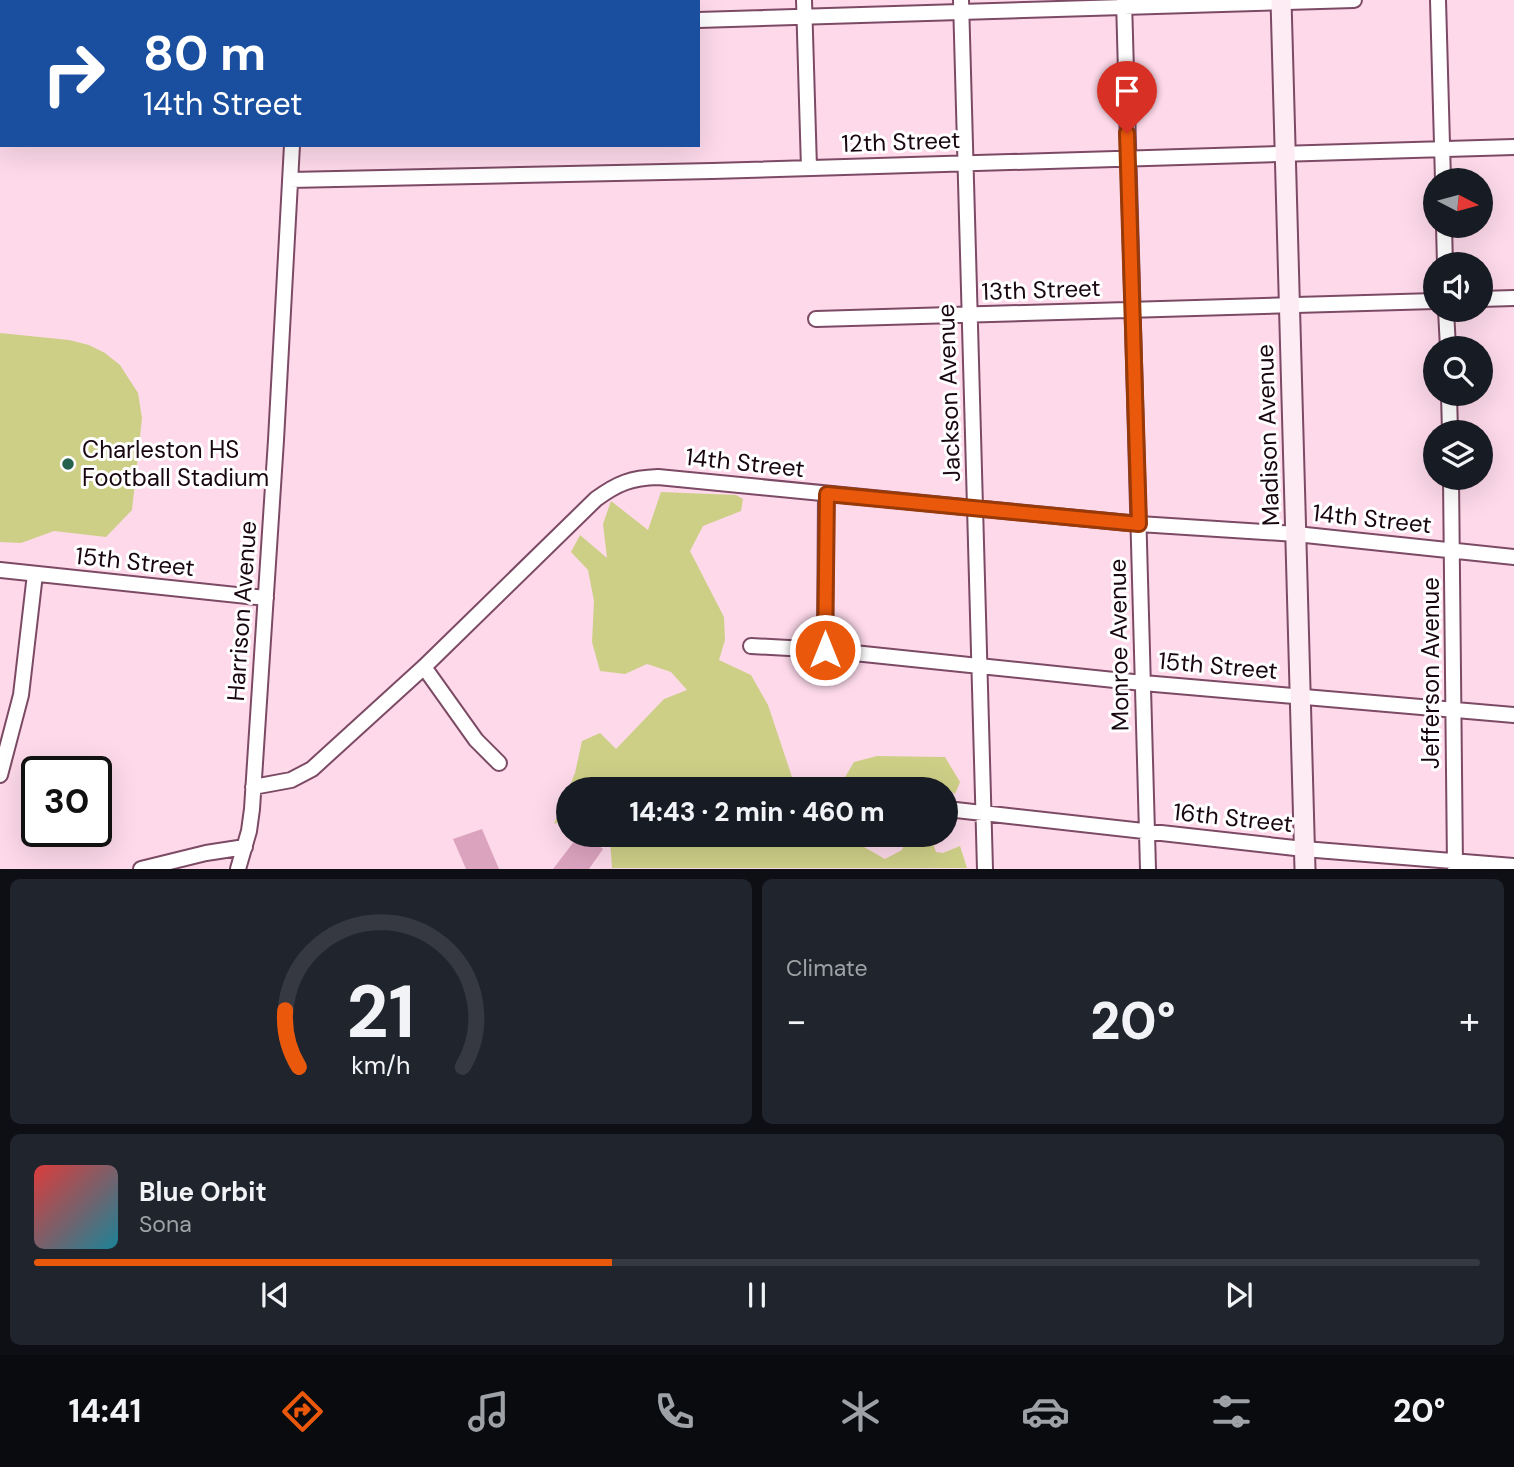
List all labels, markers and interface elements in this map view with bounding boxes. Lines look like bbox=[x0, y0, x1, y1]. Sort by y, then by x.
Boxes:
text: 80 m bbox=[143, 21, 266, 85]
icon: right bbox=[28, 28, 119, 119]
pin bbox=[1097, 61, 1157, 133]
icon: arrive bbox=[1108, 72, 1146, 110]
text: 14th Street bbox=[143, 83, 303, 125]
street label: 12th Street bbox=[841, 124, 961, 159]
north arrow bbox=[1423, 168, 1493, 238]
map controls bbox=[1423, 168, 1493, 490]
button: sound bbox=[1423, 252, 1493, 322]
street label: 13th Street bbox=[981, 272, 1101, 307]
street label: Jackson Avenue bbox=[930, 303, 967, 483]
button: search bbox=[1423, 336, 1493, 406]
street label: Madison Avenue bbox=[1249, 344, 1286, 527]
button: layers bbox=[1423, 420, 1493, 490]
place label: Charleston HS Football Stadium bbox=[82, 434, 269, 493]
street label: 14th Street bbox=[684, 441, 806, 484]
marker: Charleston HS Football Stadium bbox=[60, 456, 76, 472]
street label: 14th Street bbox=[1311, 497, 1433, 540]
street label: Harrison Avenue bbox=[220, 520, 263, 702]
street label: 15th Street bbox=[74, 540, 196, 583]
street label: Monroe Avenue bbox=[1101, 559, 1136, 731]
street label: Jefferson Avenue bbox=[1415, 577, 1446, 769]
position arrow bbox=[788, 613, 862, 687]
street label: 15th Street bbox=[1157, 645, 1279, 686]
speed limit sign: 30 bbox=[21, 756, 112, 847]
text: 14:43 · 2 min · 460 m bbox=[629, 795, 885, 829]
street label: 16th Street bbox=[1172, 796, 1294, 839]
text: Climate bbox=[786, 953, 868, 983]
text: 21 bbox=[347, 966, 415, 1061]
text: 20° bbox=[1090, 987, 1176, 1055]
text: − bbox=[786, 996, 807, 1046]
text: + bbox=[1459, 996, 1480, 1046]
text: km/h bbox=[351, 1049, 411, 1082]
text: Blue Orbit bbox=[139, 1175, 267, 1209]
text: Sona bbox=[139, 1209, 192, 1239]
icon: previous bbox=[256, 1276, 294, 1314]
icon: pause bbox=[738, 1276, 776, 1314]
icon: next bbox=[1220, 1276, 1258, 1314]
icon: directions bbox=[278, 1387, 327, 1436]
icon: music bbox=[464, 1387, 513, 1436]
icon: phone bbox=[650, 1387, 699, 1436]
icon: climate bbox=[836, 1387, 885, 1436]
icon: car bbox=[1021, 1387, 1070, 1436]
icon: filters bbox=[1207, 1387, 1256, 1436]
text: 14:41 bbox=[68, 1390, 141, 1432]
text: 20° bbox=[1393, 1390, 1445, 1432]

